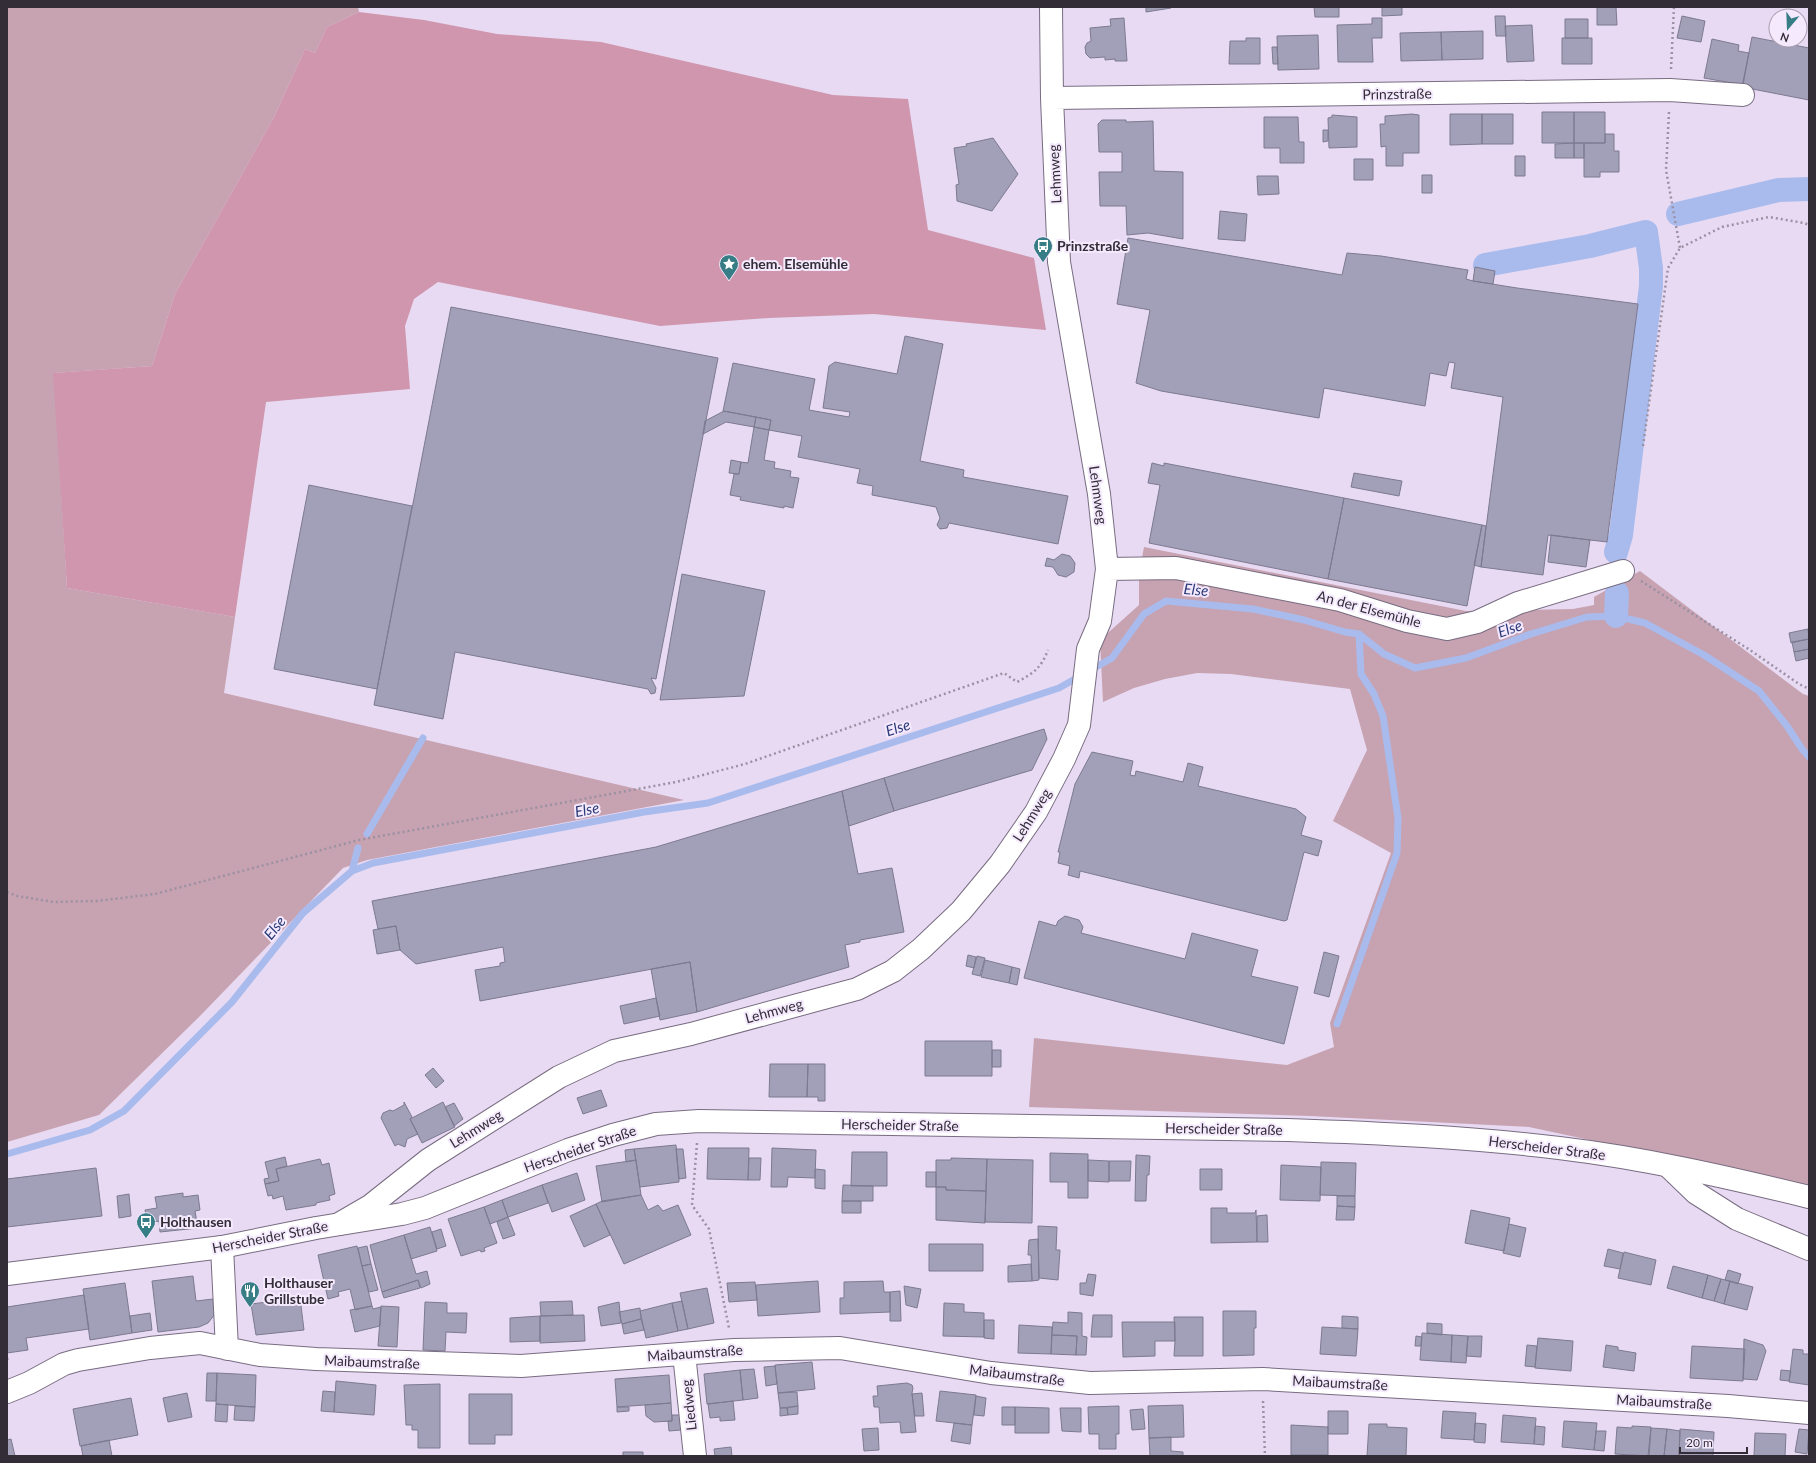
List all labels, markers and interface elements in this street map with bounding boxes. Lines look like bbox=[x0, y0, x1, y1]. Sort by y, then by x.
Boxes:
north arrow bbox=[1768, 8, 1808, 48]
text: N bbox=[1778, 30, 1791, 45]
street label: Prinzstraße bbox=[1362, 84, 1432, 103]
street label: Lehmweg bbox=[1044, 144, 1065, 204]
bus stop icon: Prinzstraße bbox=[1032, 235, 1054, 263]
place label: Prinzstraße bbox=[1057, 237, 1129, 254]
place icon: ehem. Elsemühle bbox=[718, 253, 740, 281]
place label: ehem. Elsemühle bbox=[743, 255, 848, 272]
street label: Lehmweg bbox=[1086, 465, 1111, 525]
water label: Else bbox=[1183, 579, 1209, 599]
street label: An der Elsemühle bbox=[1315, 586, 1423, 631]
water label: Else bbox=[1495, 616, 1524, 641]
water label: Else bbox=[883, 715, 912, 739]
street label: Lehmweg bbox=[1009, 785, 1054, 844]
water label: Else bbox=[573, 798, 601, 820]
water label: Else bbox=[259, 912, 289, 943]
street label: Lehmweg bbox=[743, 995, 805, 1026]
street label: Lehmweg bbox=[446, 1106, 505, 1151]
street label: Herscheider Straße bbox=[841, 1115, 959, 1134]
street label: Herscheider Straße bbox=[1165, 1119, 1283, 1138]
street label: Herscheider Straße bbox=[521, 1121, 638, 1176]
street label: Herscheider Straße bbox=[1488, 1132, 1606, 1163]
bus stop icon: Holthausen bbox=[135, 1211, 157, 1239]
place label: Holthausen bbox=[160, 1213, 232, 1230]
street label: Herscheider Straße bbox=[211, 1217, 329, 1256]
place label: Holthauser Grillstube bbox=[264, 1274, 334, 1307]
restaurant icon: Holthauser Grillstube bbox=[239, 1280, 261, 1308]
street label: Maibaumstraße bbox=[647, 1341, 743, 1364]
street label: Maibaumstraße bbox=[324, 1351, 420, 1372]
street label: Maibaumstraße bbox=[968, 1360, 1066, 1389]
street label: Maibaumstraße bbox=[1292, 1372, 1388, 1393]
street label: Liedweg bbox=[677, 1379, 700, 1431]
street label: Maibaumstraße bbox=[1616, 1391, 1712, 1412]
scale bar bbox=[1680, 1429, 1747, 1455]
text: 20 m bbox=[1686, 1435, 1713, 1450]

